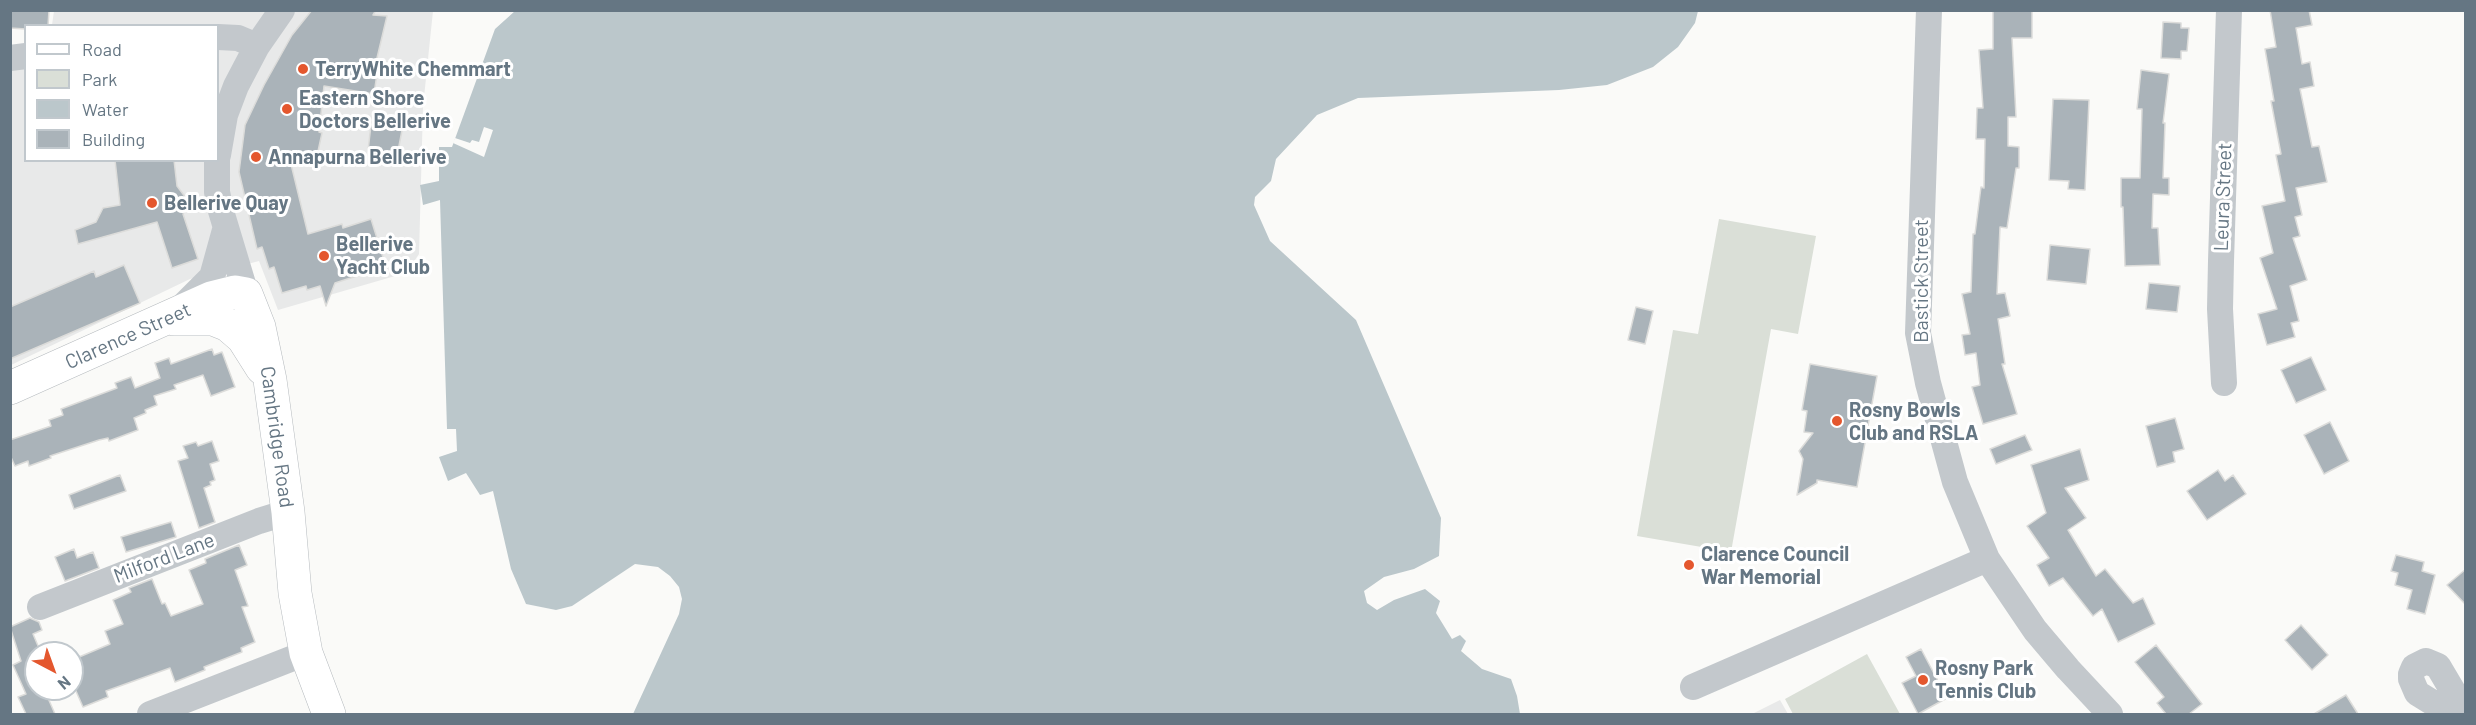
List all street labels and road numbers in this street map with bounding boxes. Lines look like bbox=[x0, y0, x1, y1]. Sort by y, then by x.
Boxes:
street label: Leura Street bbox=[2209, 142, 2237, 252]
street label: Bastick Street bbox=[1909, 219, 1933, 343]
street label: Clarence Street bbox=[61, 298, 195, 374]
street label: Cambridge Road bbox=[255, 365, 299, 509]
street label: Milford Lane bbox=[110, 528, 218, 588]

